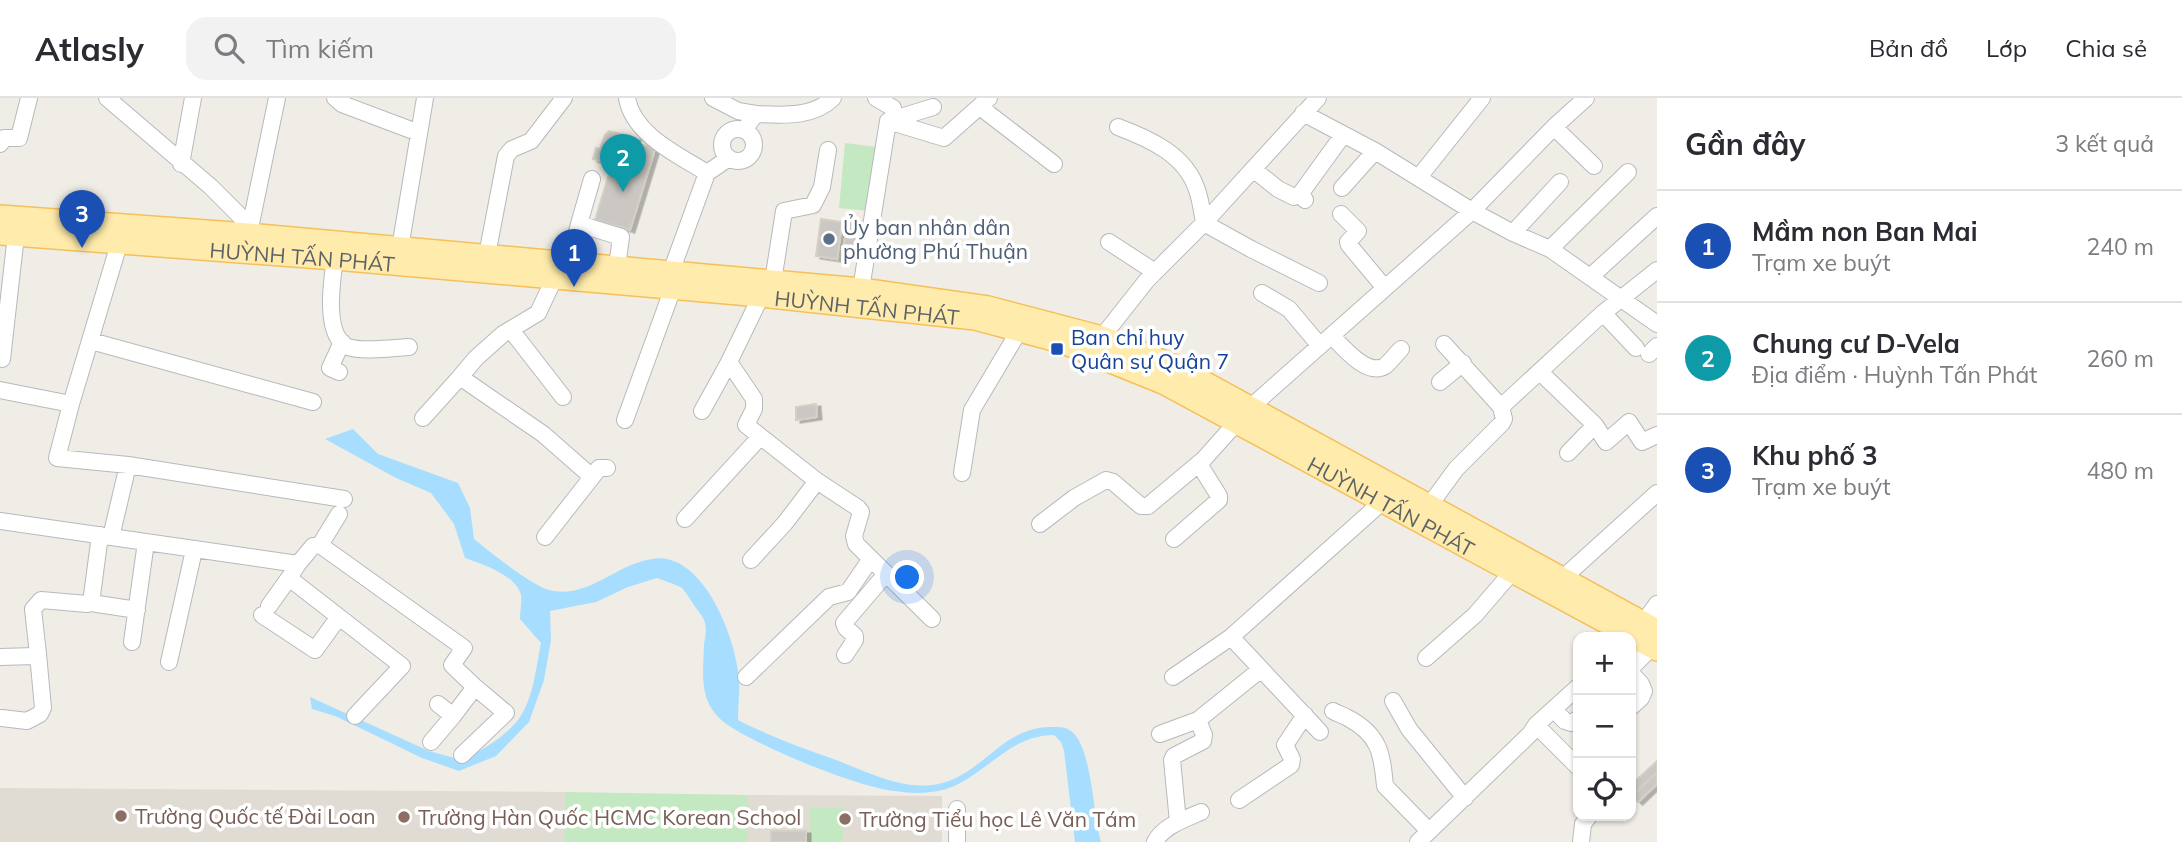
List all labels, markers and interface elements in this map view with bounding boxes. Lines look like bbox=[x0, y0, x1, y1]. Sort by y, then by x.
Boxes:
search box bbox=[186, 17, 676, 80]
text: Atlasly bbox=[35, 28, 144, 69]
icon: search bbox=[210, 29, 248, 67]
text: Tìm kiếm bbox=[266, 32, 374, 65]
text: Bản đồ bbox=[1869, 33, 1948, 63]
text: Lớp bbox=[1986, 33, 2027, 63]
text: Chia sẻ bbox=[2065, 33, 2147, 63]
text: Gần đây bbox=[1685, 125, 1806, 163]
text: 3 kết quả bbox=[2055, 129, 2154, 158]
pin: 2 bbox=[600, 134, 646, 192]
pin: 3 bbox=[59, 190, 105, 248]
place label: Ủy ban nhân dân phường Phú Thuận bbox=[843, 214, 1028, 264]
text: Mầm non Ban Mai bbox=[1752, 215, 1978, 248]
pin: 1 bbox=[551, 229, 597, 287]
marker: Ủy ban nhân dân phường Phú Thuận bbox=[821, 231, 837, 247]
text: 1 bbox=[1701, 232, 1715, 261]
text: 240 m bbox=[2086, 232, 2154, 261]
street label: HUỲNH TẤN PHÁT bbox=[209, 237, 396, 277]
text: Trạm xe buýt bbox=[1752, 248, 1891, 277]
street label: HUỲNH TẤN PHÁT bbox=[773, 285, 961, 330]
place label: Ban chỉ huy Quân sự Quận 7 bbox=[1071, 324, 1229, 374]
text: Chung cư D-Vela bbox=[1752, 327, 1960, 360]
marker: Ban chỉ huy Quân sự Quận 7 bbox=[1049, 341, 1065, 357]
text: 2 bbox=[1701, 344, 1715, 373]
text: 260 m bbox=[2086, 344, 2154, 373]
text: Địa điểm · Huỳnh Tấn Phát bbox=[1752, 360, 2037, 389]
text: Khu phố 3 bbox=[1752, 439, 1878, 472]
street label: HUỲNH TẤN PHÁT bbox=[1303, 451, 1479, 562]
text: 3 bbox=[1701, 456, 1715, 485]
text: 480 m bbox=[2086, 456, 2154, 485]
text: Trạm xe buýt bbox=[1752, 472, 1891, 501]
your location bbox=[890, 560, 924, 594]
map controls bbox=[1573, 632, 1636, 821]
button: + bbox=[1573, 632, 1636, 695]
button: − bbox=[1573, 695, 1636, 758]
button: locate bbox=[1573, 758, 1636, 821]
place label: Trường Quốc tế Đài Loan bbox=[135, 803, 376, 829]
place label: Trường Hàn Quốc HCMC Korean School bbox=[418, 804, 801, 830]
place label: Trường Tiểu học Lê Văn Tám bbox=[859, 806, 1136, 832]
marker: Trường Quốc tế Đài Loan bbox=[113, 808, 129, 824]
marker: Trường Hàn Quốc HCMC Korean School bbox=[396, 809, 412, 825]
marker: Trường Tiểu học Lê Văn Tám bbox=[837, 811, 853, 827]

